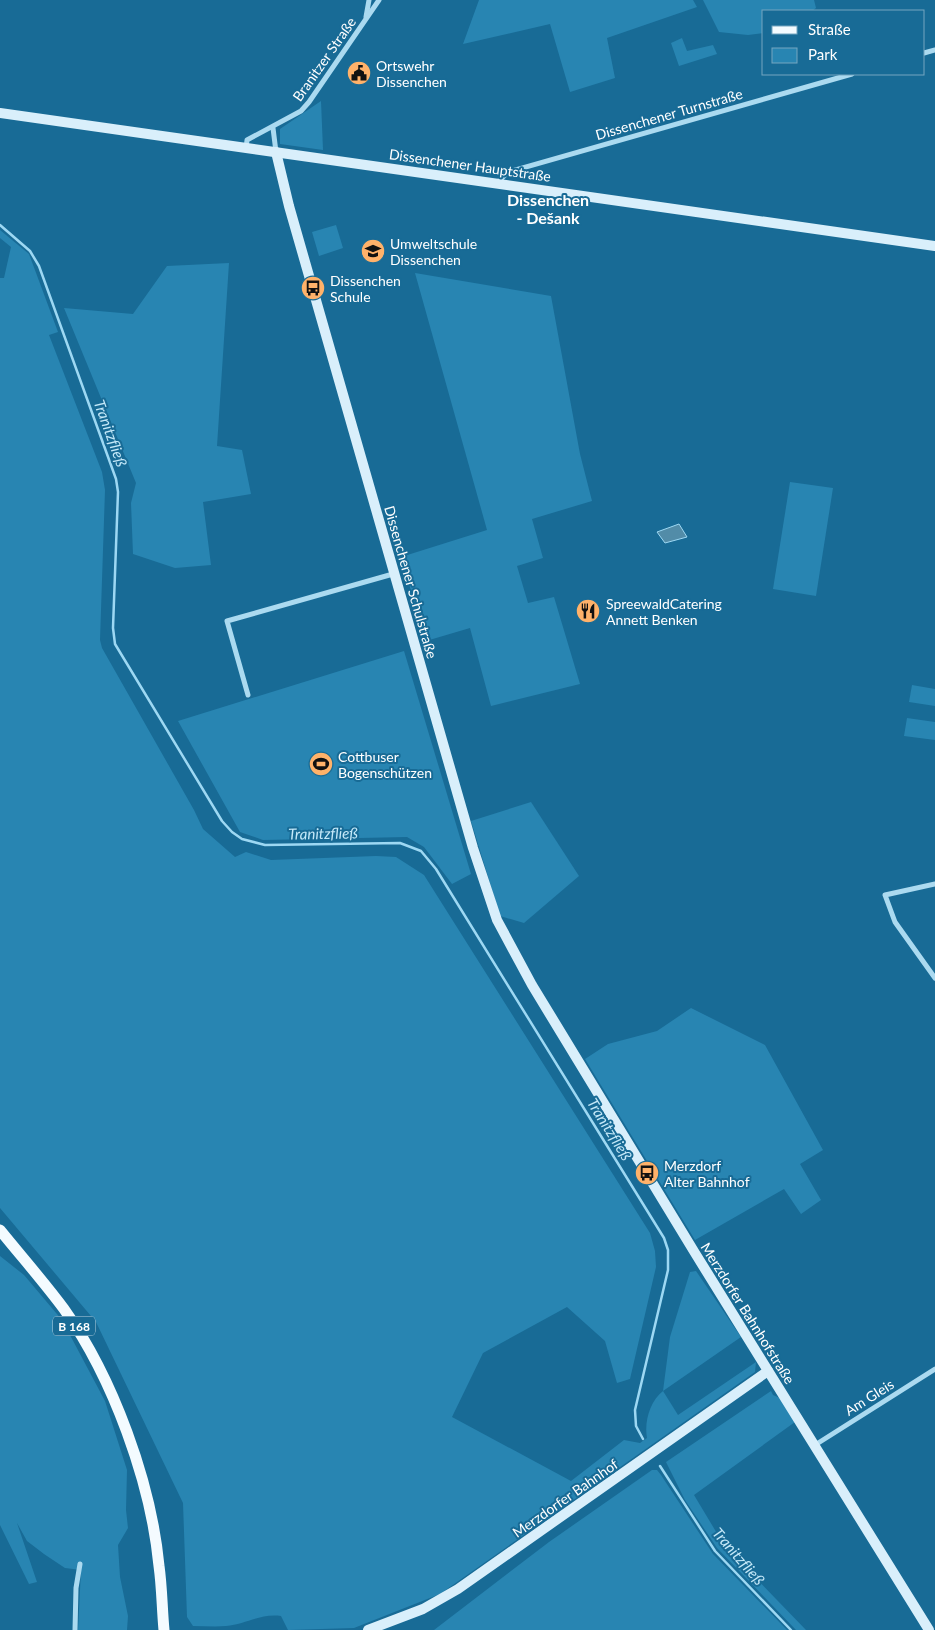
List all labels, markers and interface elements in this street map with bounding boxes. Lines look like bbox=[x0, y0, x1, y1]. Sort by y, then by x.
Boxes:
legend bbox=[762, 10, 925, 75]
street label: Branitzer Straße bbox=[289, 14, 359, 104]
text: Straße bbox=[808, 20, 851, 38]
text: Park bbox=[808, 45, 838, 63]
place label: Ortswehr Dissenchen bbox=[376, 57, 447, 90]
public building icon: Ortswehr Dissenchen bbox=[346, 60, 372, 86]
street label: Dissenchener Turnstraße bbox=[593, 85, 745, 143]
street label: Dissenchener Hauptstraße bbox=[388, 145, 552, 185]
district label: Dissenchen - Dešank bbox=[507, 190, 589, 227]
place label: Umweltschule Dissenchen bbox=[390, 235, 477, 268]
school or university icon: Umweltschule Dissenchen bbox=[360, 238, 386, 264]
place label: Dissenchen Schule bbox=[330, 272, 401, 305]
bus stop icon: Dissenchen Schule bbox=[300, 275, 326, 301]
water label: Tranitzfließ bbox=[91, 397, 131, 469]
street label: Dissenchener Schulstraße bbox=[381, 504, 441, 660]
place label: SpreewaldCatering Annett Benken bbox=[606, 595, 722, 628]
restaurant icon: SpreewaldCatering Annett Benken bbox=[575, 598, 601, 624]
place label: Cottbuser Bogenschützen bbox=[338, 748, 432, 781]
sports icon: Cottbuser Bogenschützen bbox=[308, 751, 334, 777]
water label: Tranitzfließ bbox=[288, 823, 358, 843]
water label: Tranitzfließ bbox=[584, 1095, 636, 1164]
place label: Merzdorf Alter Bahnhof bbox=[664, 1157, 750, 1190]
bus stop icon: Merzdorf Alter Bahnhof bbox=[634, 1160, 660, 1186]
street label: Merzdorfer Bahnhofstraße bbox=[698, 1239, 798, 1387]
road number: B 168 bbox=[53, 1316, 95, 1335]
street label: Am Gleis bbox=[841, 1375, 897, 1419]
street label: Merzdorfer Bahnhof bbox=[509, 1455, 621, 1541]
water label: Tranitzfließ bbox=[709, 1524, 769, 1588]

